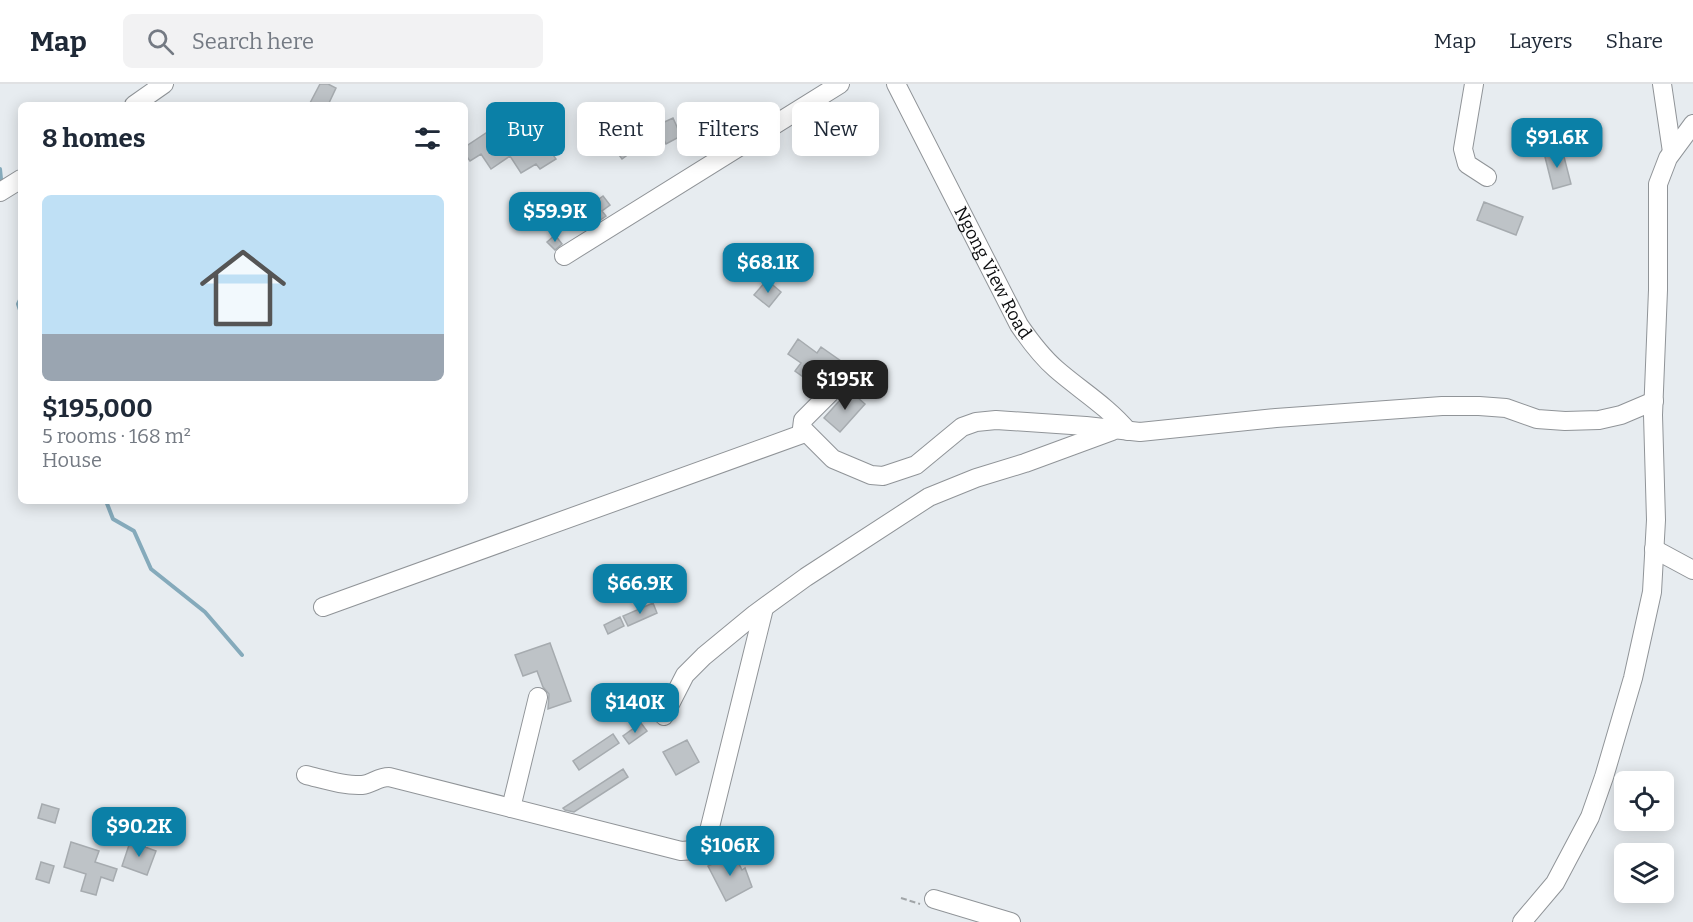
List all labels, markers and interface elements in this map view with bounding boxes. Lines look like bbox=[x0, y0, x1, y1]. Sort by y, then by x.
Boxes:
search box bbox=[123, 14, 543, 68]
text: Map bbox=[30, 25, 87, 58]
icon: search bbox=[144, 25, 177, 58]
text: Search here bbox=[192, 28, 314, 55]
text: Map bbox=[1434, 28, 1476, 54]
text: Layers bbox=[1509, 28, 1573, 54]
text: Share bbox=[1606, 28, 1663, 54]
chip: Buy bbox=[486, 102, 565, 156]
chip: Rent bbox=[577, 102, 665, 156]
chip: Filters bbox=[677, 102, 780, 156]
chip: New bbox=[792, 102, 879, 156]
pin: $91.6K bbox=[1508, 118, 1606, 169]
icon: filters bbox=[411, 122, 444, 155]
text: 8 homes bbox=[42, 123, 146, 154]
text: $91.6K bbox=[1525, 125, 1589, 149]
pin: $59.9K bbox=[506, 192, 604, 243]
text: $59.9K bbox=[523, 199, 587, 223]
street label: Ngong View Road bbox=[949, 203, 1037, 344]
icon: home bbox=[189, 234, 297, 342]
pin: $68.1K bbox=[719, 243, 817, 294]
text: $68.1K bbox=[737, 250, 799, 274]
pin: $195K bbox=[803, 360, 887, 411]
text: $195K bbox=[816, 367, 874, 391]
text: $195,000 bbox=[42, 393, 153, 424]
text: 5 rooms · 168 m² bbox=[42, 424, 191, 448]
text: House bbox=[42, 448, 102, 472]
pin: $66.9K bbox=[591, 564, 689, 615]
text: $66.9K bbox=[607, 571, 673, 595]
pin: $140K bbox=[593, 683, 677, 734]
text: $140K bbox=[605, 690, 665, 714]
map controls bbox=[1614, 771, 1674, 903]
button: locate bbox=[1614, 771, 1674, 831]
pin: $90.2K bbox=[90, 807, 188, 858]
text: $90.2K bbox=[106, 814, 172, 838]
pin: $106K bbox=[688, 826, 772, 877]
text: $106K bbox=[700, 833, 760, 857]
button: layers bbox=[1614, 843, 1674, 903]

